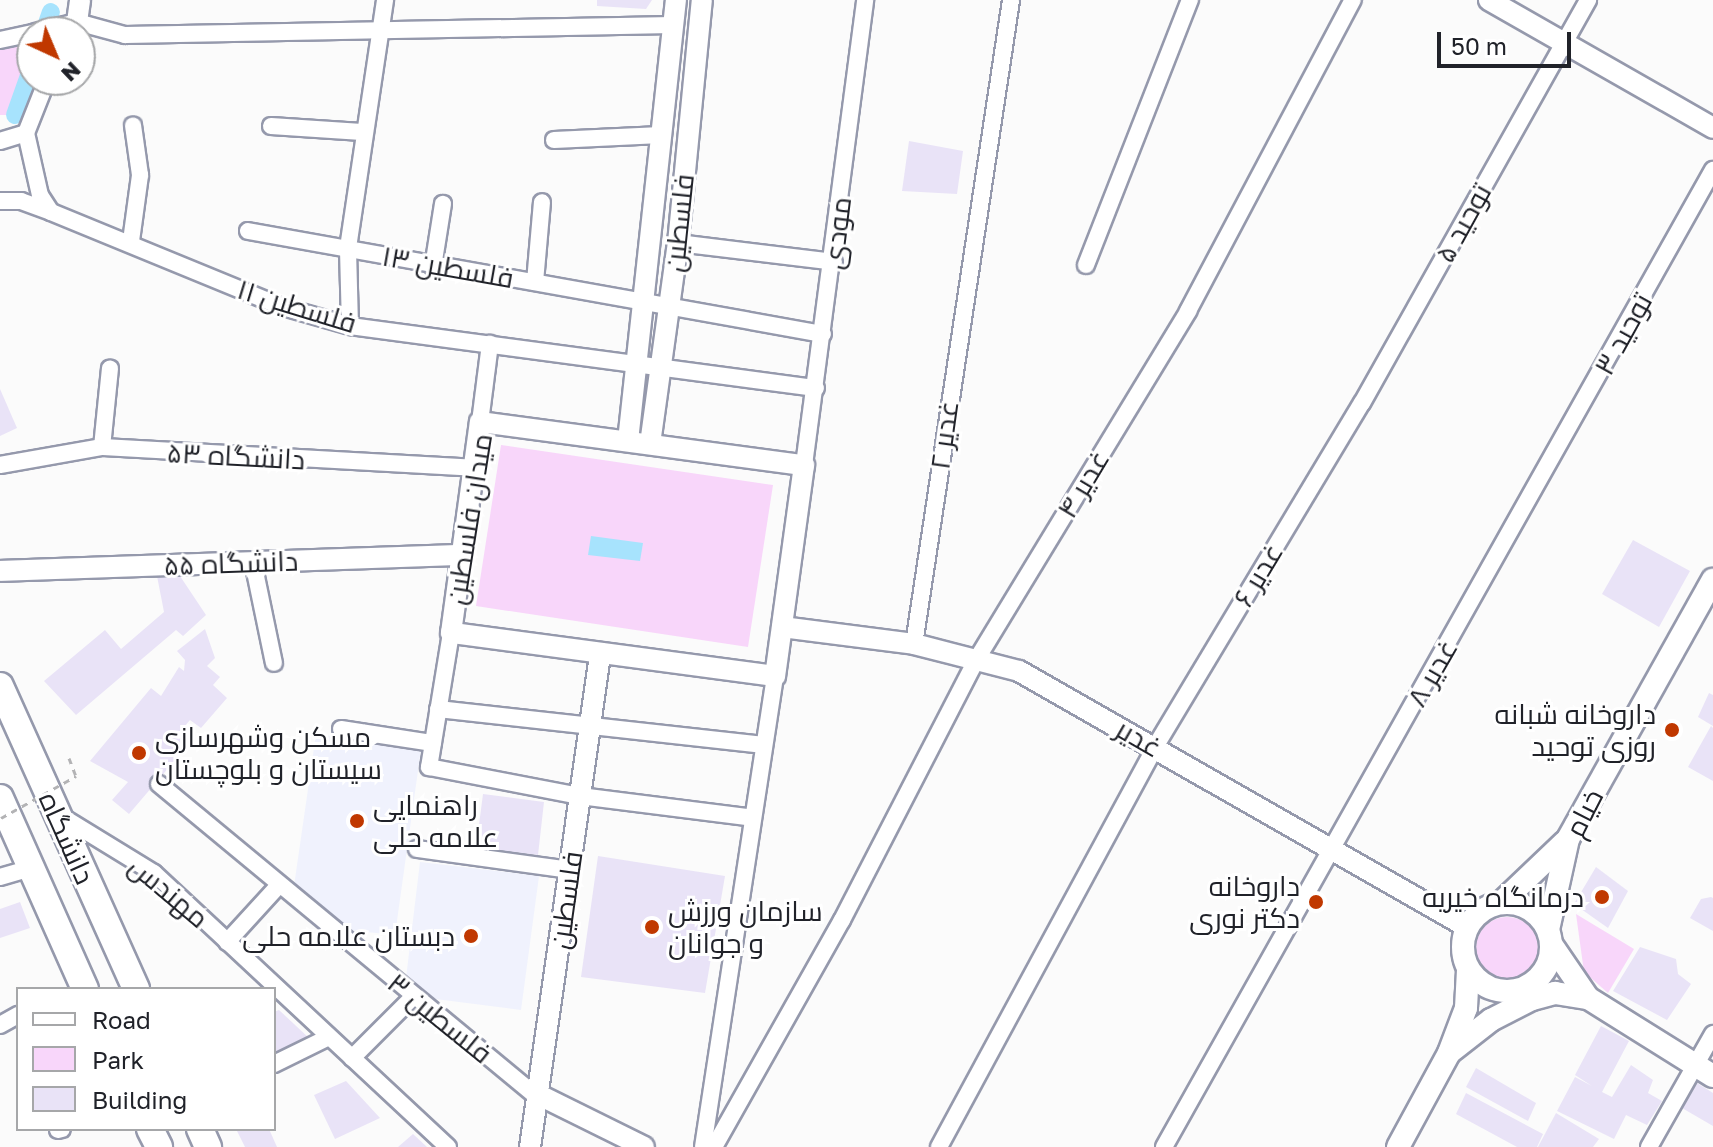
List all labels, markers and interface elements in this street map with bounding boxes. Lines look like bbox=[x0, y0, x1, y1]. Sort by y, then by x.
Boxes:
north arrow bbox=[16, 16, 96, 96]
scale bar bbox=[1441, 16, 1575, 66]
text: 50 m bbox=[1451, 31, 1507, 60]
text: N bbox=[56, 57, 87, 88]
street label: فلسطین bbox=[657, 172, 701, 274]
street label: توحید ۵ bbox=[1428, 178, 1498, 268]
street label: مودی bbox=[816, 195, 858, 271]
street label: فلسطین ۱۳ bbox=[380, 239, 516, 295]
street label: فلسطین ۱۱ bbox=[233, 272, 361, 340]
street label: توحید ۳ bbox=[1587, 287, 1659, 381]
street label: غدیر ۲ bbox=[923, 398, 965, 472]
street label: میدان فلسطین bbox=[439, 431, 499, 607]
street label: دانشگاه ۵۳ bbox=[166, 436, 306, 476]
street label: غدیر ۴ bbox=[1050, 444, 1116, 524]
street label: غدیر ۶ bbox=[1226, 537, 1290, 613]
street label: دانشگاه ۵۵ bbox=[163, 544, 299, 582]
street label: غدیر ۸ bbox=[1399, 633, 1465, 713]
place label: داروخانه شبانه روزی توحید bbox=[1495, 697, 1656, 763]
street label: غدیر bbox=[1110, 712, 1168, 764]
place label: مسکن وشهرسازی سیستان و بلوچستان bbox=[155, 720, 382, 786]
marker: داروخانه شبانه روزی توحید bbox=[1663, 721, 1681, 739]
marker: مسکن وشهرسازی سیستان و بلوچستان bbox=[130, 744, 148, 762]
street label: خیام bbox=[1558, 783, 1610, 843]
street label: دانشگاه bbox=[32, 787, 102, 889]
place label: راهنمایی علامه حلی bbox=[373, 788, 498, 854]
marker: راهنمایی علامه حلی bbox=[348, 812, 366, 830]
street label: مهندس bbox=[122, 849, 216, 935]
street label: فلسطین bbox=[543, 849, 589, 951]
place label: داروخانه دکتر نوری bbox=[1189, 869, 1300, 935]
place label: درمانگاه خیریه bbox=[1422, 880, 1584, 914]
marker: درمانگاه خیریه bbox=[1591, 886, 1613, 908]
marker: داروخانه دکتر نوری bbox=[1307, 893, 1325, 911]
place label: سازمان ورزش و جوانان bbox=[668, 894, 823, 960]
marker: سازمان ورزش و جوانان bbox=[643, 918, 661, 936]
place label: دبستان علامه حلی bbox=[242, 919, 455, 953]
marker: دبستان علامه حلی bbox=[462, 927, 480, 945]
street label: فلسطین ۳ bbox=[381, 966, 499, 1070]
legend bbox=[16, 987, 276, 1131]
text: Road bbox=[92, 1005, 151, 1034]
text: Park bbox=[92, 1045, 144, 1074]
text: Building bbox=[92, 1085, 187, 1114]

